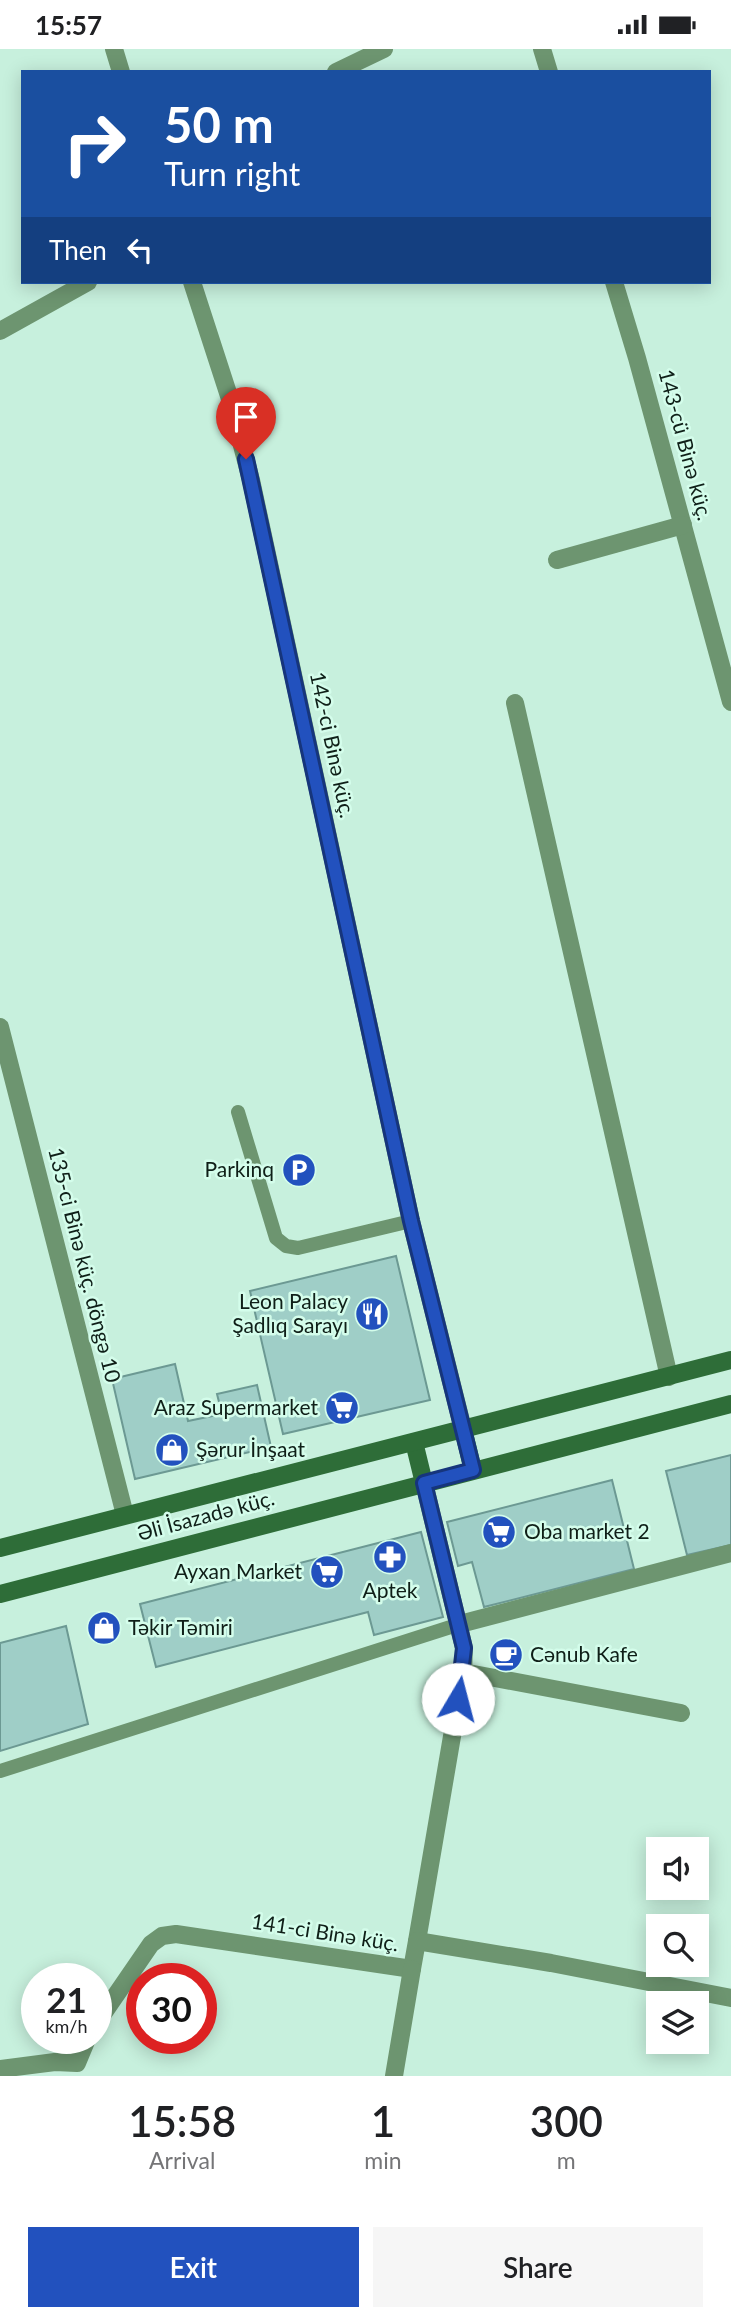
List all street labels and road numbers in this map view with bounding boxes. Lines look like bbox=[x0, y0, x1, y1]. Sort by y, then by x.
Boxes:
street label: 143-cü Binə küç. bbox=[654, 366, 719, 523]
street label: 142-ci Binə küç. bbox=[306, 669, 361, 820]
street label: 135-ci Binə küç. döngə 10 bbox=[44, 1145, 127, 1385]
street label: Əli İsazadə küç. bbox=[134, 1484, 277, 1545]
street label: 141-ci Binə küç. bbox=[250, 1908, 401, 1955]

